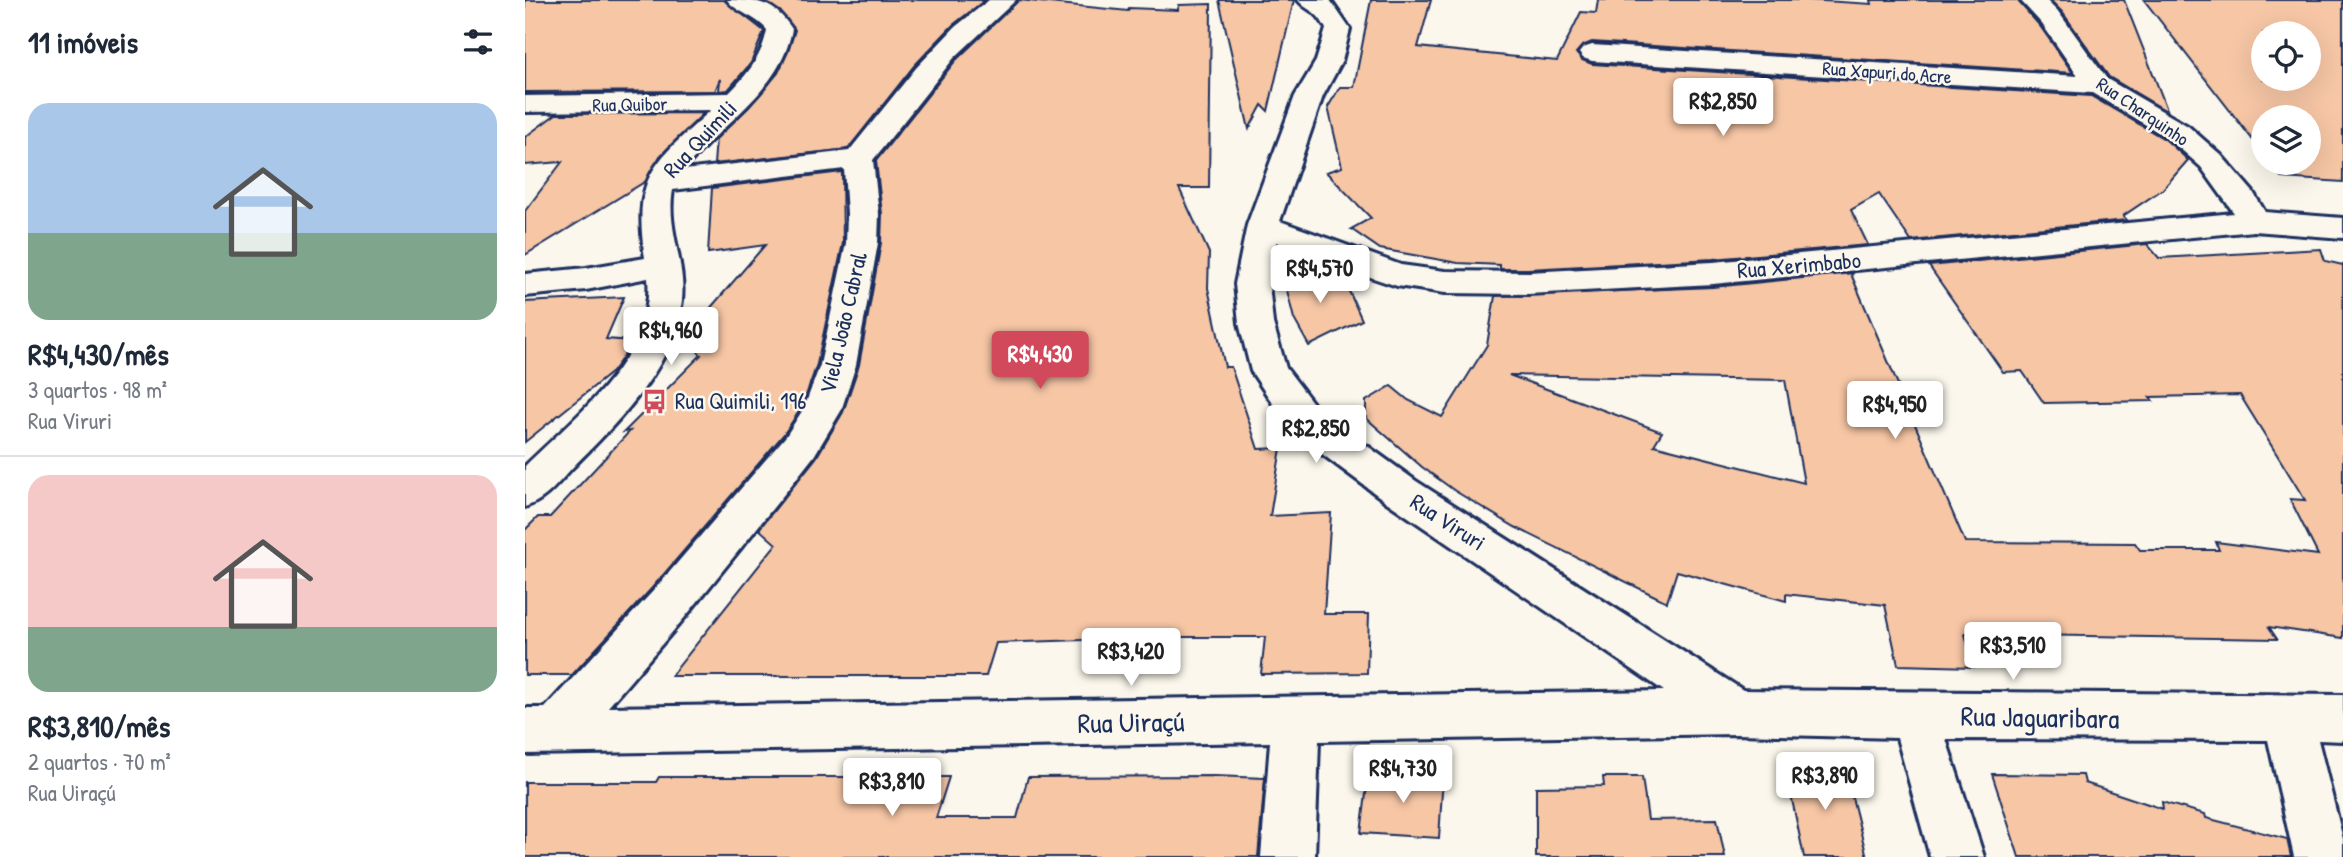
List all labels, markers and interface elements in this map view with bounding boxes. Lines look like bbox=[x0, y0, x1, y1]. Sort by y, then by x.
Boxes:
map controls bbox=[2251, 21, 2321, 175]
button: locate bbox=[2251, 21, 2321, 91]
text: 11 imóveis bbox=[28, 22, 138, 62]
icon: filters bbox=[459, 23, 497, 61]
street label: Rua Xapuri do Acre bbox=[1821, 55, 1953, 90]
street label: Rua Charquinho bbox=[2092, 71, 2195, 152]
pin: R$2,850 bbox=[1658, 78, 1788, 138]
text: R$2,850 bbox=[1689, 85, 1757, 116]
street label: Rua Quibor bbox=[592, 90, 668, 118]
street label: Rua Quimili bbox=[656, 93, 744, 184]
button: layers bbox=[2251, 105, 2321, 175]
icon: home bbox=[200, 149, 326, 275]
street label: Rua Xerimbabo bbox=[1736, 244, 1862, 285]
pin: R$4,570 bbox=[1255, 246, 1385, 305]
street label: Viela João Cabral bbox=[811, 248, 874, 397]
text: R$4,570 bbox=[1287, 252, 1353, 283]
pin: R$4,960 bbox=[606, 308, 736, 367]
text: R$4,960 bbox=[639, 314, 703, 345]
pin: R$4,430 bbox=[975, 332, 1105, 391]
text: R$4,430/mês bbox=[28, 334, 169, 374]
text: R$4,430 bbox=[1008, 338, 1072, 369]
text: 3 quartos · 98 m² bbox=[28, 374, 167, 405]
pin: R$4,950 bbox=[1830, 382, 1960, 441]
place label: Rua Quimili, 196 bbox=[675, 385, 806, 416]
bus stop icon: Rua Quimili, 196 bbox=[641, 387, 669, 415]
text: R$4,950 bbox=[1863, 388, 1927, 419]
text: Rua Viruri bbox=[28, 405, 112, 436]
pin: R$2,850 bbox=[1251, 406, 1381, 465]
text: R$2,850 bbox=[1282, 412, 1350, 443]
street label: Rua Viruri bbox=[1405, 486, 1492, 557]
icon: home bbox=[200, 521, 326, 647]
pin: R$3,510 bbox=[1948, 622, 2078, 682]
pin: R$3,420 bbox=[1066, 628, 1196, 688]
text: R$3,510 bbox=[1980, 629, 2046, 660]
text: R$3,420 bbox=[1098, 635, 1164, 666]
street label: Rua Jaguaribara bbox=[1960, 697, 2120, 737]
street label: Rua Uiraçú bbox=[1077, 702, 1185, 742]
text: R$3,810/mês bbox=[28, 706, 170, 746]
text: 2 quartos · 70 m² bbox=[28, 746, 171, 777]
pin: R$4,730 bbox=[1338, 746, 1468, 805]
text: R$4,730 bbox=[1369, 752, 1437, 783]
pin: R$3,890 bbox=[1760, 752, 1890, 812]
pin: R$3,810 bbox=[827, 758, 957, 818]
text: R$3,890 bbox=[1792, 759, 1858, 790]
text: R$3,810 bbox=[859, 765, 925, 796]
text: Rua Uiraçú bbox=[28, 777, 116, 808]

